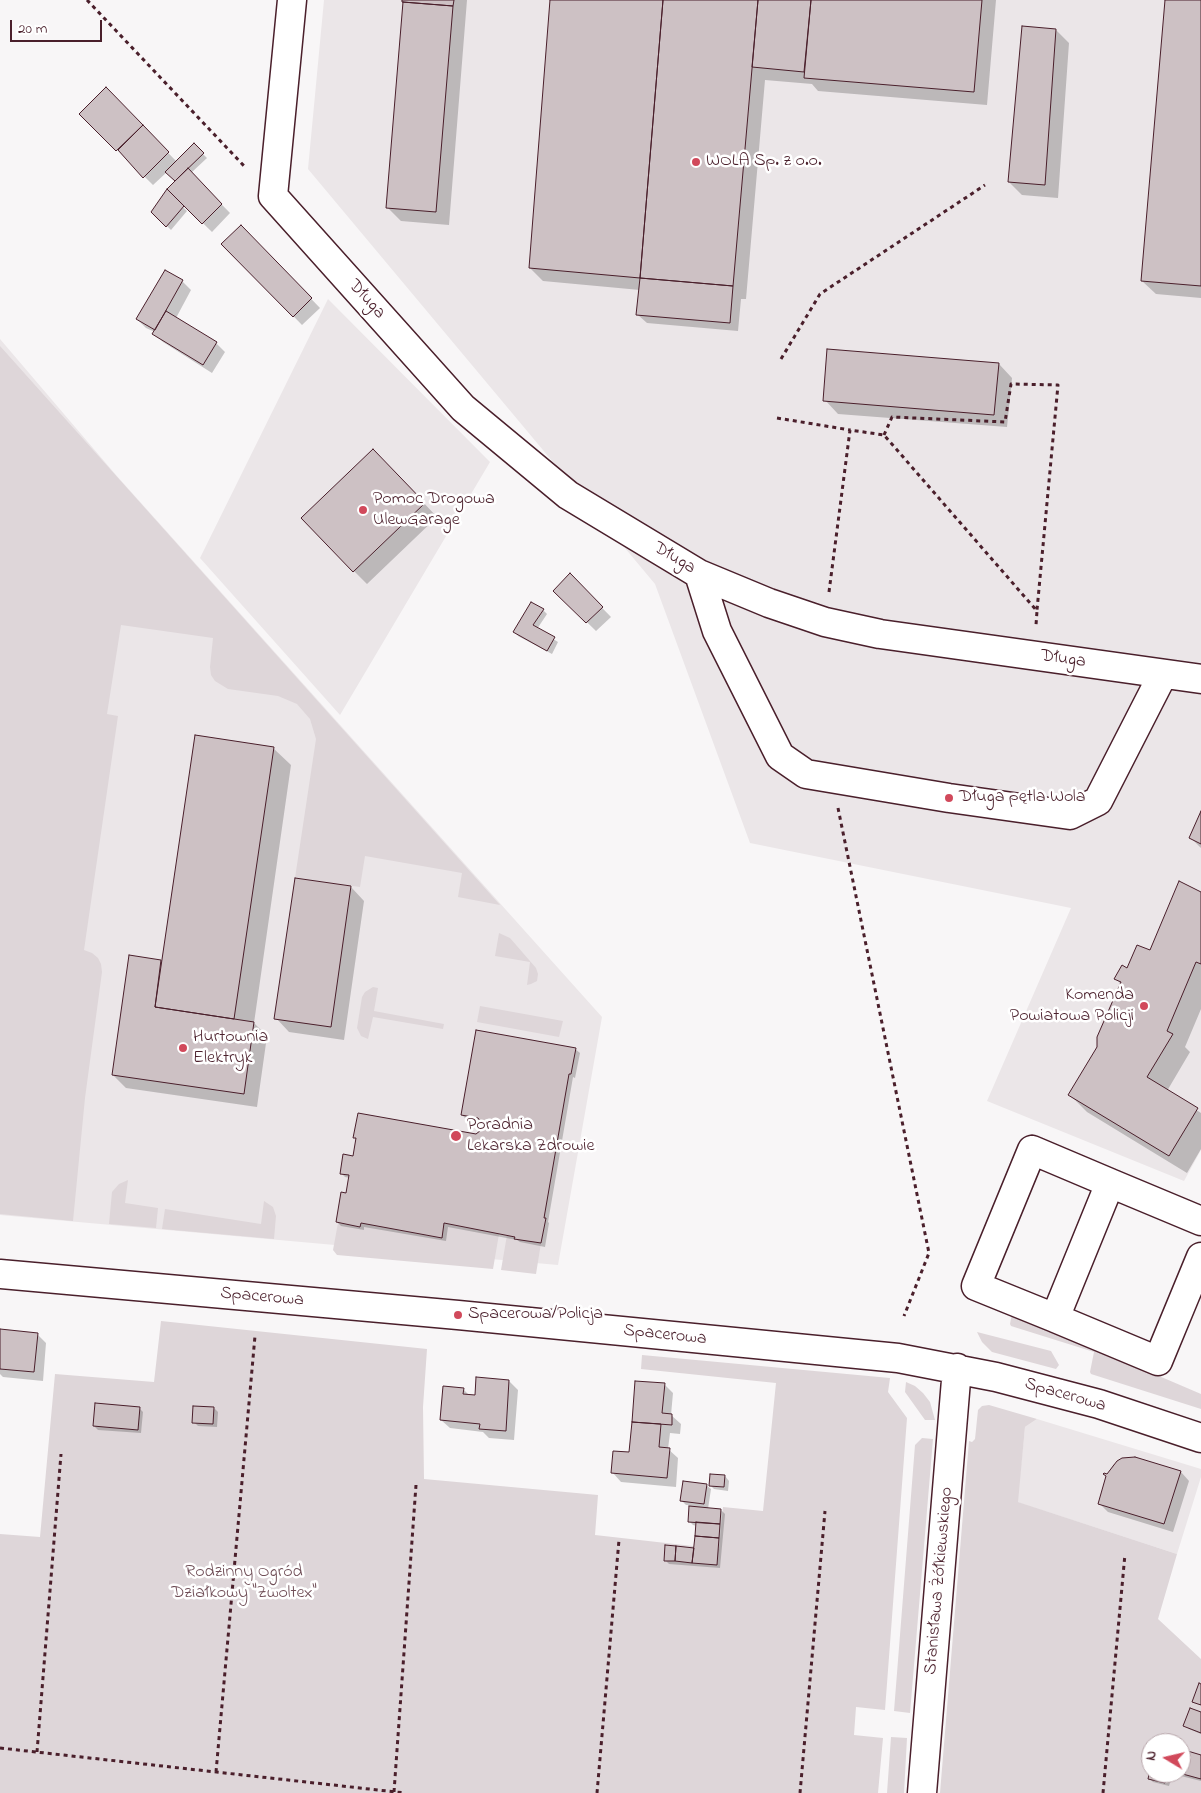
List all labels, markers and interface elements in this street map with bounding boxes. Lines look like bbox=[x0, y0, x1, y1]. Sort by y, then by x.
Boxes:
scale bar bbox=[12, 10, 105, 42]
text: 20 m bbox=[18, 18, 47, 40]
place label: WOLA Sp. z o.o. bbox=[706, 151, 822, 173]
marker: WOLA Sp. z o.o. bbox=[690, 156, 702, 168]
street label: Długa bbox=[343, 276, 389, 324]
place label: Pomoc Drogowa UlewGarage bbox=[373, 489, 495, 532]
marker: Pomoc Drogowa UlewGarage bbox=[357, 504, 369, 516]
street label: Długa bbox=[649, 538, 699, 580]
street label: Długa bbox=[1039, 646, 1087, 674]
place label: Długa pętla Wola bbox=[959, 787, 1086, 809]
marker: Długa pętla Wola bbox=[943, 792, 955, 804]
place label: Komenda Powiatowa Policji bbox=[1010, 985, 1134, 1028]
marker: Komenda Powiatowa Policji bbox=[1138, 1000, 1150, 1012]
place label: Hurtownia Elektryk bbox=[193, 1027, 268, 1070]
marker: Hurtownia Elektryk bbox=[177, 1042, 189, 1054]
place label: Poradnia Lekarska Zdrowie bbox=[467, 1115, 595, 1158]
marker: Poradnia Lekarska Zdrowie bbox=[449, 1129, 463, 1143]
street label: Spacerowa bbox=[219, 1284, 305, 1312]
place label: Spacerowa/Policja bbox=[468, 1304, 603, 1326]
marker: Spacerowa/Policja bbox=[452, 1309, 464, 1321]
street label: Spacerowa bbox=[622, 1321, 708, 1351]
street label: Spacerowa bbox=[1022, 1374, 1108, 1418]
street label: Stanisława Żółkiewskiego bbox=[921, 1486, 959, 1676]
park label: Rodzinny Ogród Działkowy "Zwoltex" bbox=[171, 1562, 317, 1605]
north arrow bbox=[1141, 1733, 1191, 1783]
text: N bbox=[1141, 1749, 1163, 1762]

